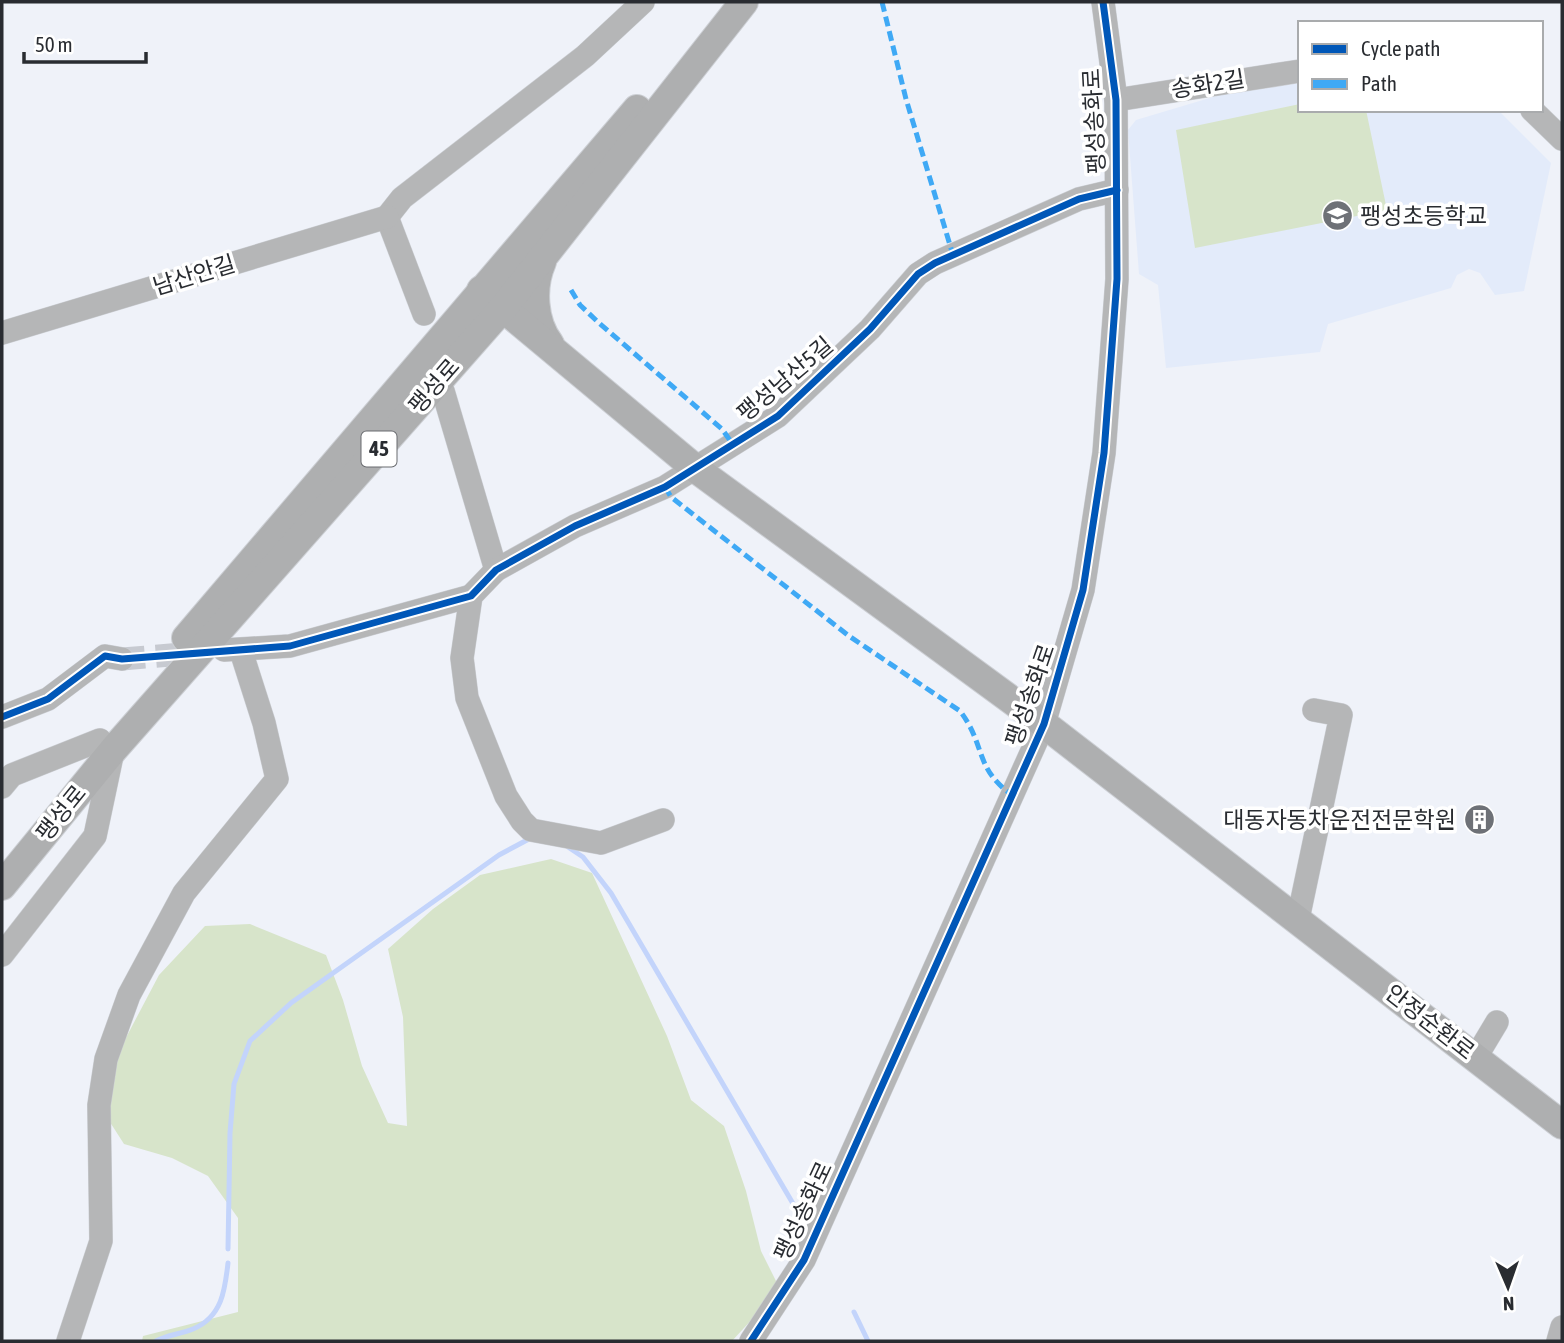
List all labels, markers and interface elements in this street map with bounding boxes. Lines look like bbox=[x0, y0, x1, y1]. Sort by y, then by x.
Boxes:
scale bar bbox=[24, 21, 147, 65]
legend bbox=[1298, 21, 1543, 112]
text: 50 m bbox=[35, 32, 73, 56]
text: Cycle path bbox=[1361, 36, 1440, 60]
street label: 송화2길 bbox=[1169, 65, 1247, 103]
street label: 팽성송화로 bbox=[1078, 67, 1110, 175]
text: Path bbox=[1361, 71, 1397, 95]
school or university icon: 팽성초등학교 bbox=[1320, 199, 1354, 233]
place label: 팽성초등학교 bbox=[1360, 203, 1487, 229]
street label: 남산안길 bbox=[150, 250, 238, 300]
street label: 팽성남산5길 bbox=[732, 332, 838, 426]
street label: 팽성로 bbox=[403, 354, 465, 418]
road number: 45 bbox=[362, 432, 396, 466]
street label: 팽성송화로 bbox=[1000, 641, 1060, 749]
street label: 팽성로 bbox=[31, 780, 91, 846]
building icon: 대동자동차운전전문학원 bbox=[1462, 803, 1496, 837]
place label: 대동자동차운전전문학원 bbox=[1223, 807, 1456, 833]
street label: 안정순환로 bbox=[1380, 979, 1480, 1065]
street label: 팽성송화로 bbox=[769, 1158, 837, 1264]
north arrow bbox=[1473, 1252, 1543, 1322]
text: N bbox=[1503, 1293, 1515, 1315]

